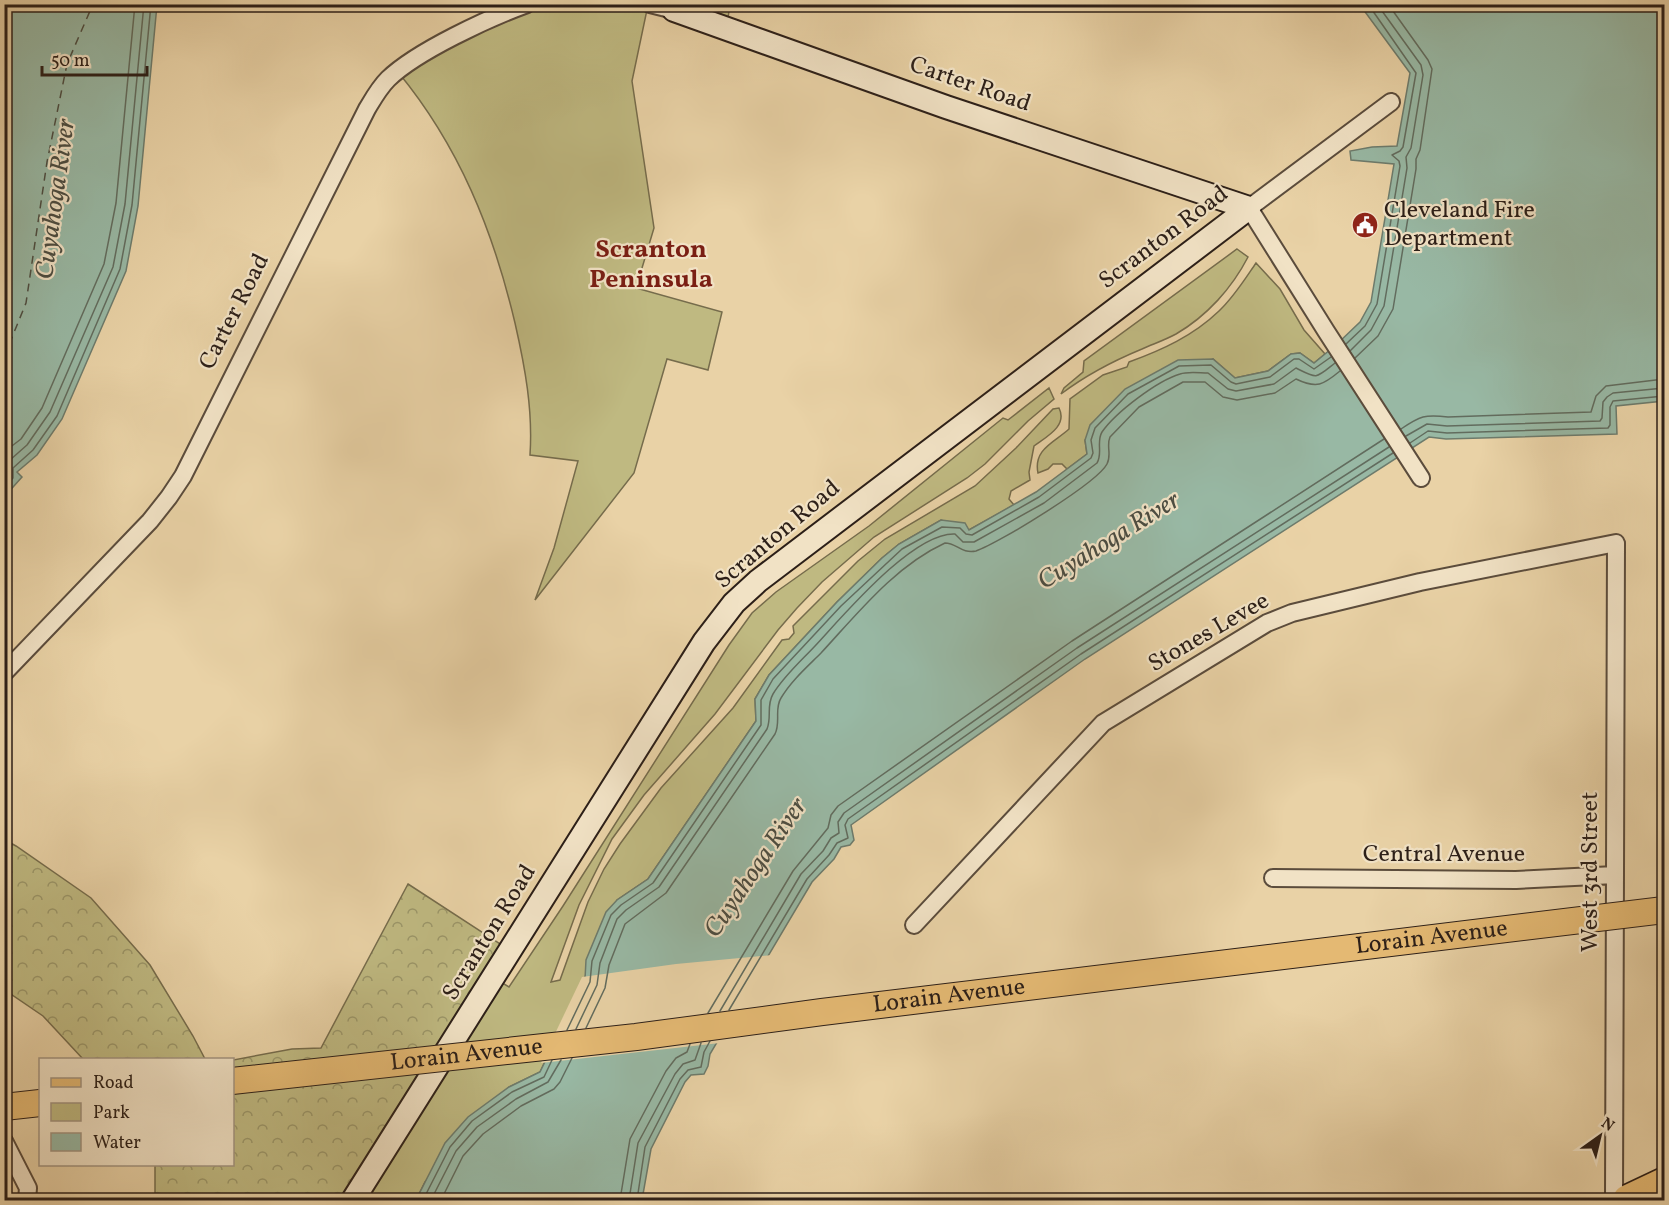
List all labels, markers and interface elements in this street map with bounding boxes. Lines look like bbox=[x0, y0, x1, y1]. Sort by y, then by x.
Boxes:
scale bar bbox=[42, 39, 147, 77]
street label: Carter Road bbox=[905, 48, 1035, 122]
text: 50 m bbox=[51, 49, 90, 74]
water label: Cuyahoga River bbox=[27, 116, 85, 282]
street label: Scranton Road bbox=[1092, 178, 1236, 298]
place label: Cleveland Fire Department bbox=[1384, 194, 1535, 256]
public building icon: Cleveland Fire Department bbox=[1350, 210, 1380, 240]
district label: Scranton Peninsula bbox=[589, 232, 713, 298]
street label: Carter Road bbox=[191, 248, 279, 376]
street label: Scranton Road bbox=[708, 472, 848, 598]
water label: Cuyahoga River bbox=[1031, 483, 1187, 599]
street label: Stones Levee bbox=[1142, 585, 1276, 681]
water label: Cuyahoga River bbox=[696, 791, 816, 945]
street label: West 3rd Street bbox=[1574, 792, 1608, 952]
street label: Central Avenue bbox=[1363, 838, 1525, 872]
street label: Scranton Road bbox=[435, 858, 545, 1008]
street label: Lorain Avenue bbox=[1353, 912, 1510, 964]
street label: Lorain Avenue bbox=[871, 971, 1027, 1023]
street label: Lorain Avenue bbox=[389, 1030, 545, 1081]
legend bbox=[39, 1058, 234, 1166]
text: Road bbox=[93, 1071, 134, 1096]
text: Park bbox=[93, 1101, 130, 1126]
north arrow bbox=[1570, 1106, 1630, 1166]
text: N bbox=[1596, 1113, 1619, 1138]
text: Water bbox=[93, 1131, 141, 1156]

